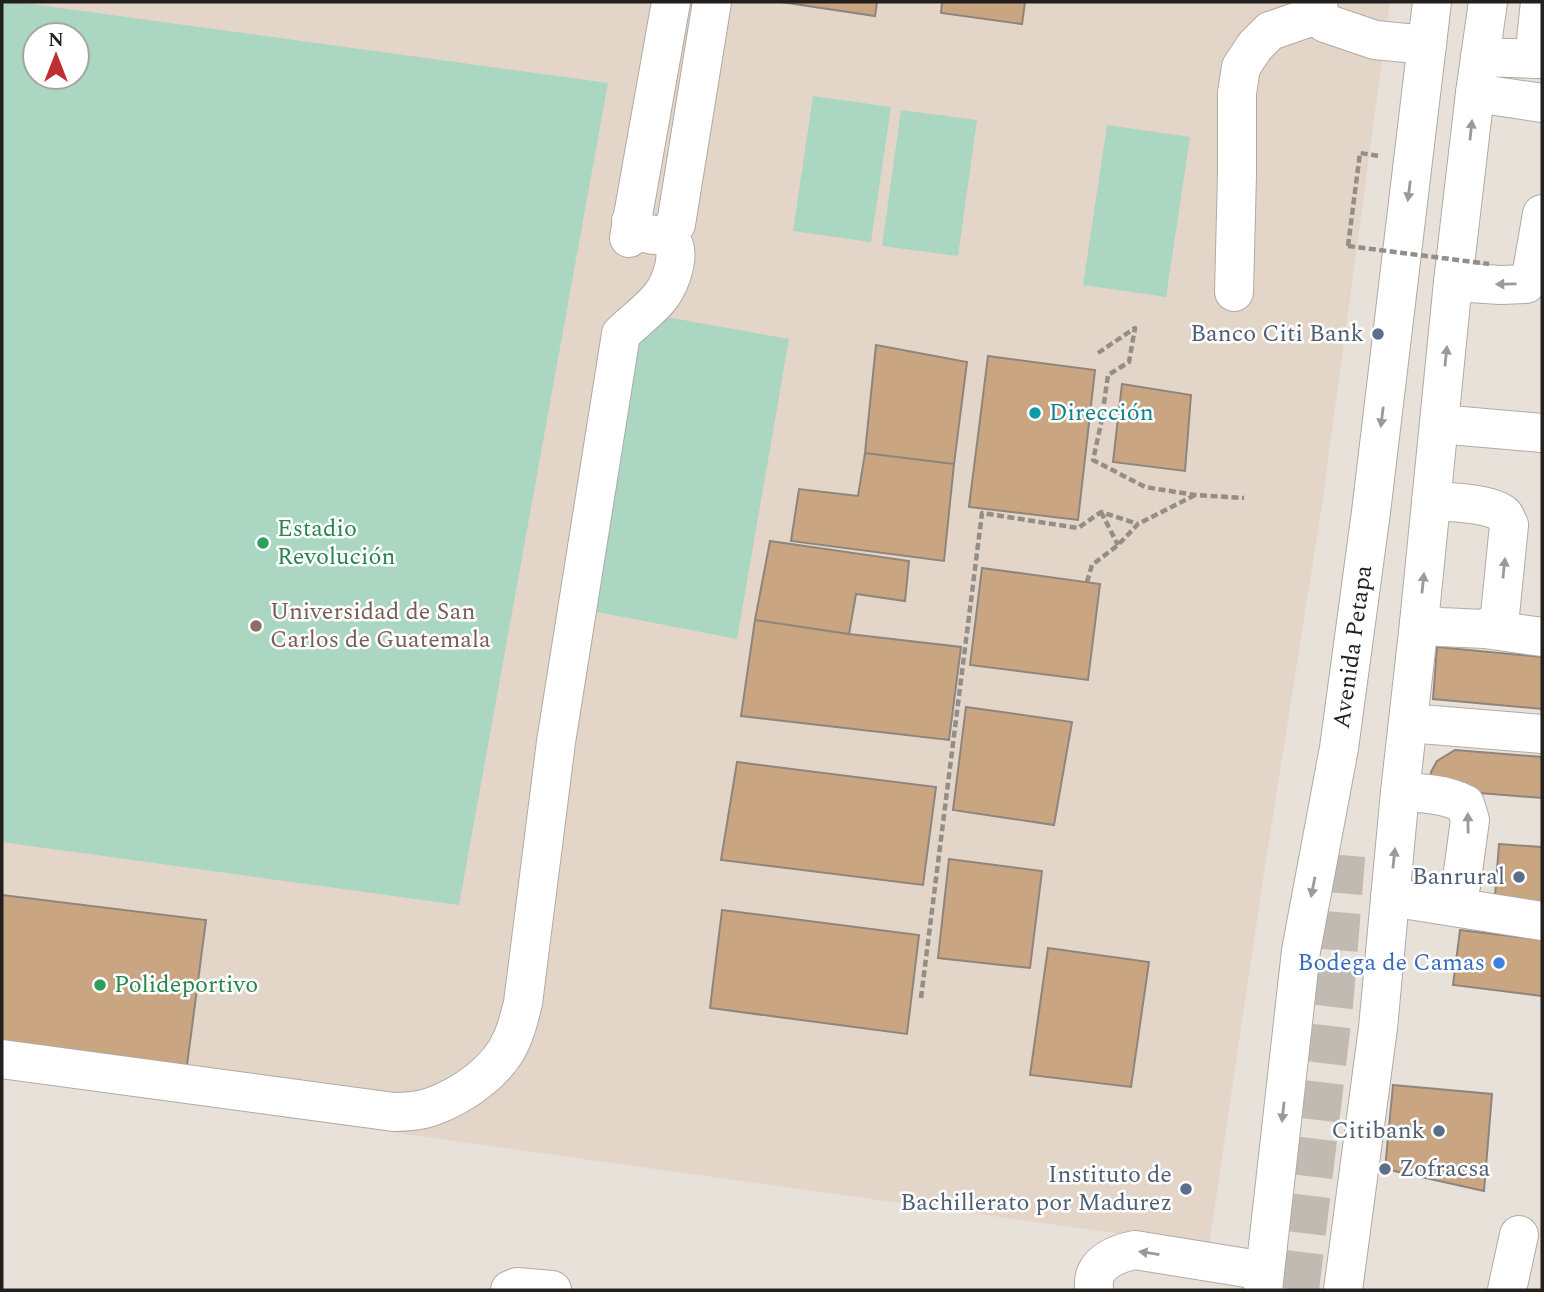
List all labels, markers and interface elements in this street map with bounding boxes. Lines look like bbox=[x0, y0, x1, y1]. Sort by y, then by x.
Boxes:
north arrow bbox=[21, 21, 91, 91]
text: N bbox=[48, 26, 64, 55]
one-way arrow bbox=[1465, 119, 1476, 141]
one-way arrow bbox=[1403, 180, 1414, 202]
one-way arrow bbox=[1495, 279, 1517, 290]
place label: Banco Citi Bank bbox=[1190, 316, 1364, 352]
marker: Banco Citi Bank bbox=[1370, 326, 1386, 342]
one-way arrow bbox=[1440, 345, 1451, 367]
place label: Dirección bbox=[1049, 395, 1154, 431]
marker: Dirección bbox=[1027, 405, 1043, 421]
one-way arrow bbox=[1376, 406, 1387, 428]
place label: Estadio Revolución bbox=[277, 511, 395, 575]
marker: Estadio Revolución bbox=[255, 535, 271, 551]
one-way arrow bbox=[1499, 557, 1510, 579]
street label: Avenida Petapa bbox=[1324, 563, 1382, 731]
one-way arrow bbox=[1418, 571, 1429, 593]
place label: Universidad de San Carlos de Guatemala bbox=[270, 594, 491, 658]
marker: Universidad de San Carlos de Guatemala bbox=[248, 618, 264, 634]
one-way arrow bbox=[1462, 812, 1474, 834]
one-way arrow bbox=[1389, 846, 1400, 868]
place label: Banrural bbox=[1412, 859, 1505, 895]
marker: Banrural bbox=[1511, 869, 1527, 885]
one-way arrow bbox=[1307, 876, 1318, 898]
place label: Bodega de Camas bbox=[1297, 945, 1485, 981]
marker: Bodega de Camas bbox=[1491, 955, 1507, 971]
place label: Polideportivo bbox=[114, 967, 258, 1003]
marker: Polideportivo bbox=[92, 977, 108, 993]
one-way arrow bbox=[1277, 1101, 1288, 1123]
place label: Citibank bbox=[1331, 1113, 1425, 1149]
marker: Citibank bbox=[1431, 1123, 1447, 1139]
place label: Zofracsa bbox=[1399, 1151, 1491, 1187]
place label: Instituto de Bachillerato por Madurez bbox=[900, 1157, 1172, 1221]
marker: Zofracsa bbox=[1377, 1161, 1393, 1177]
marker: Instituto de Bachillerato por Madurez bbox=[1178, 1181, 1194, 1197]
one-way arrow bbox=[1138, 1247, 1160, 1258]

